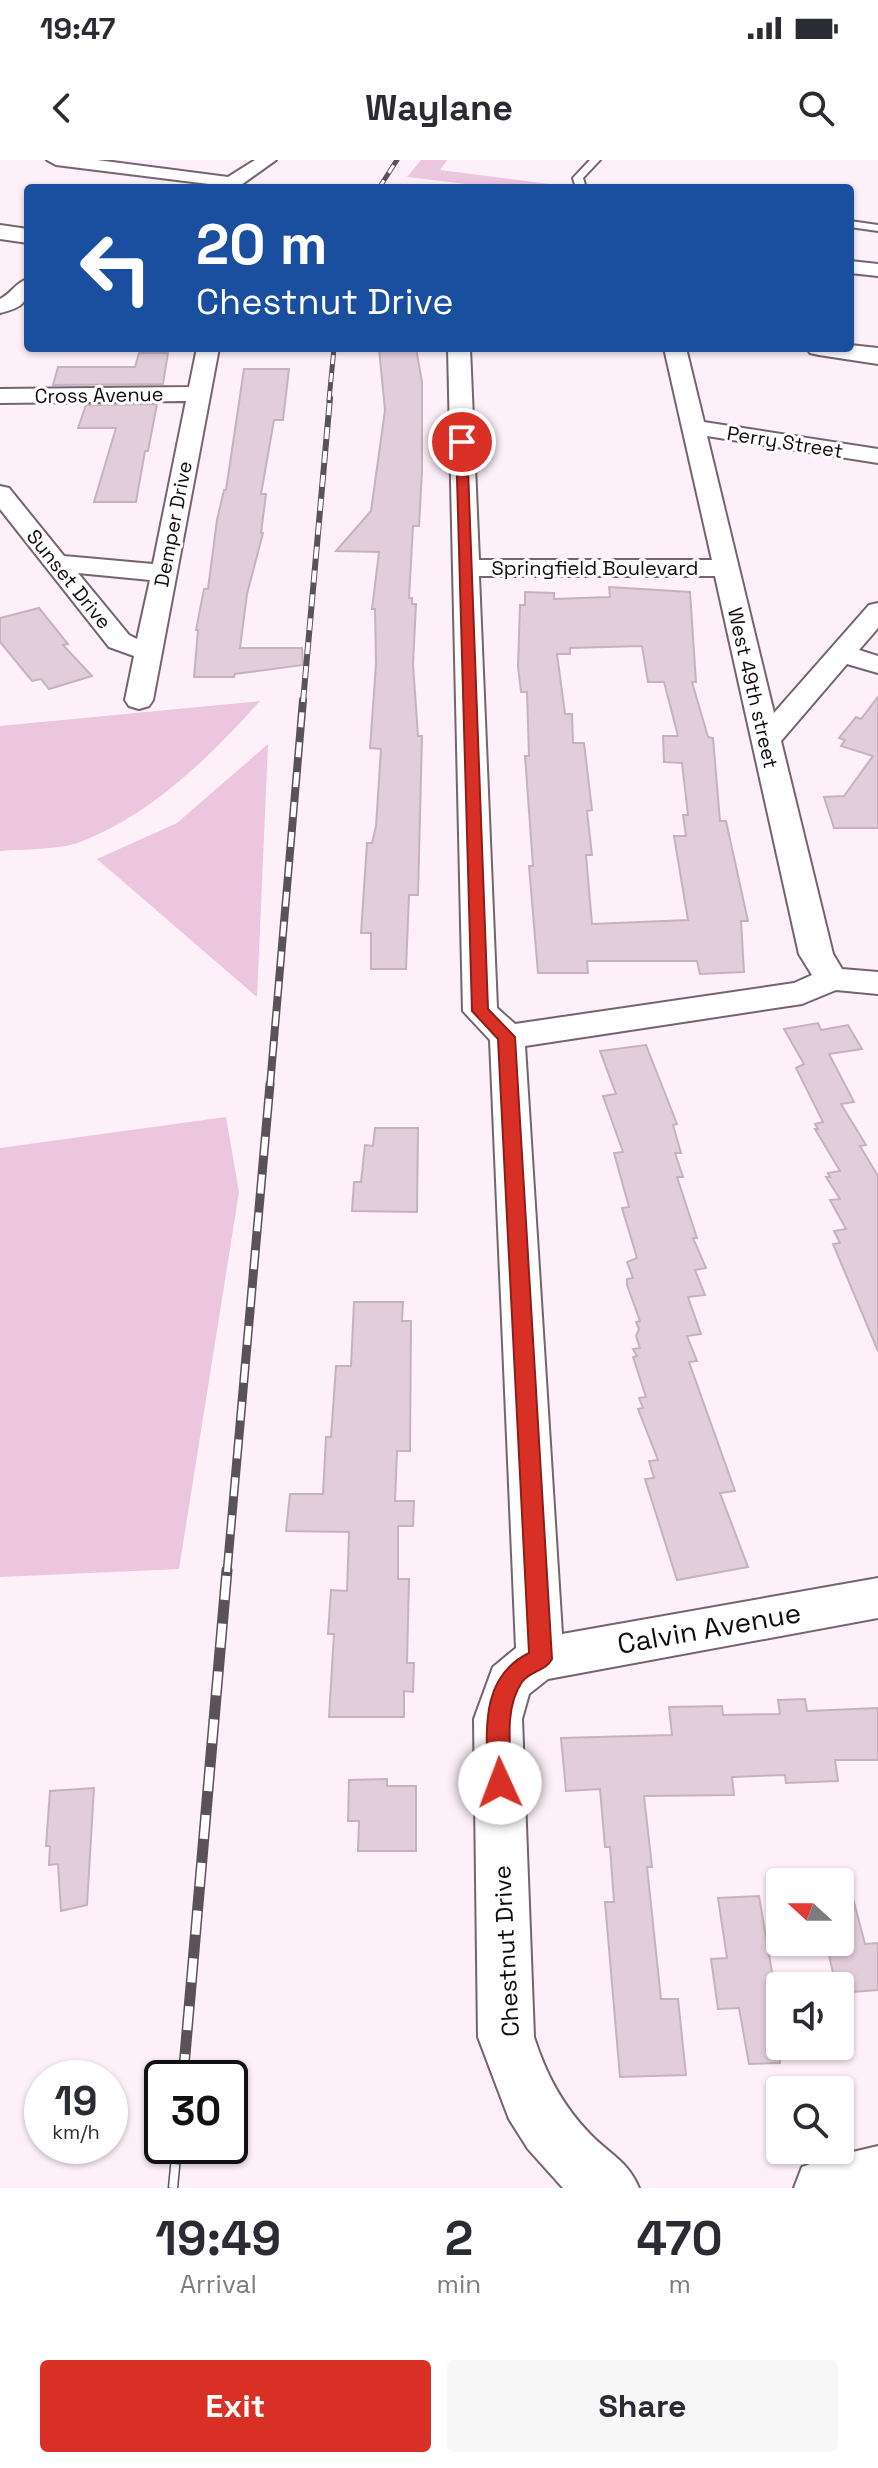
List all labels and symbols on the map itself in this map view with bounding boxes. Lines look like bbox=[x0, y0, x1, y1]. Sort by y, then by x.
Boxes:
street label: Cross Avenue bbox=[34, 381, 164, 409]
pin bbox=[428, 408, 496, 476]
street label: Perry Street bbox=[725, 420, 845, 464]
street label: Demper Drive bbox=[148, 459, 198, 589]
street label: Sunset Drive bbox=[21, 524, 117, 634]
street label: Springfield Boulevard bbox=[492, 555, 698, 581]
street label: West 49th street bbox=[722, 605, 784, 771]
street label: Calvin Avenue bbox=[614, 1594, 804, 1662]
position arrow bbox=[458, 1741, 542, 1825]
street label: Chestnut Drive bbox=[486, 1864, 526, 2038]
north arrow bbox=[766, 1868, 854, 1956]
speed limit sign: 30 bbox=[144, 2060, 248, 2164]

